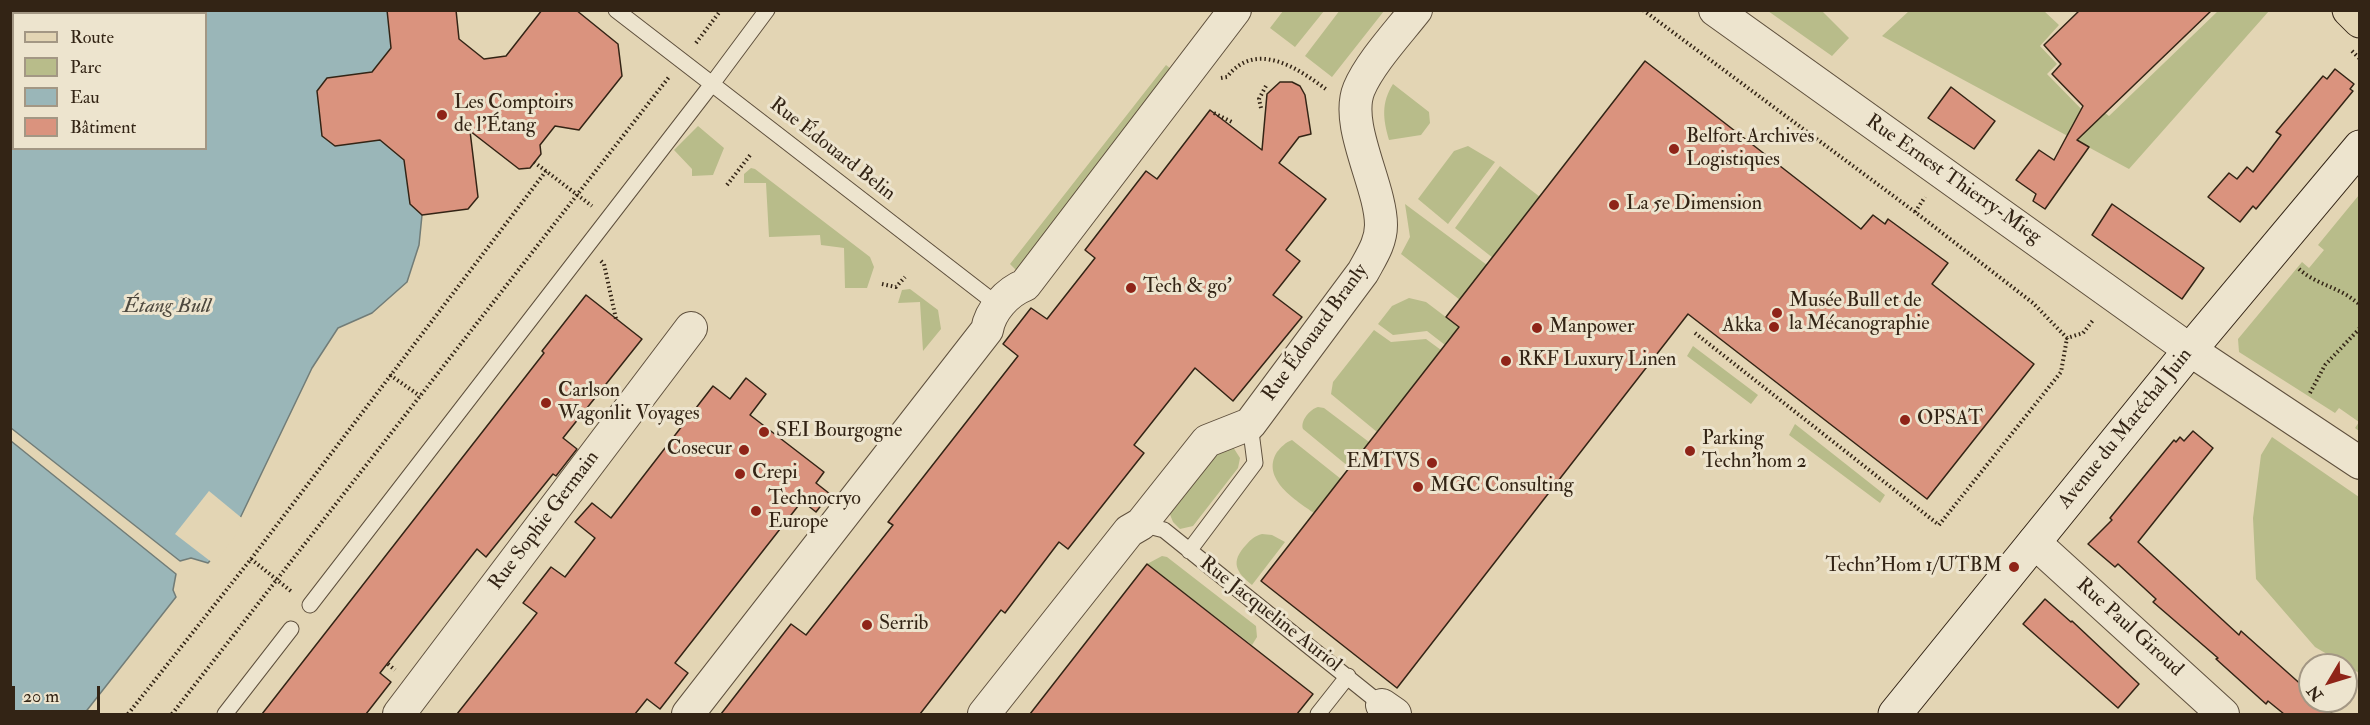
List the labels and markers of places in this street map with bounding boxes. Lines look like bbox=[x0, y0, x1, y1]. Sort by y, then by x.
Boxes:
place label: Les Comptoirs de l'Étang bbox=[454, 92, 573, 139]
marker: Les Comptoirs de l'Étang bbox=[435, 108, 449, 122]
place label: Belfort Archives Logistiques bbox=[1686, 126, 1814, 173]
marker: Belfort Archives Logistiques bbox=[1667, 142, 1681, 156]
place label: La 5e Dimension bbox=[1626, 193, 1762, 217]
marker: La 5e Dimension bbox=[1607, 198, 1621, 212]
place label: Tech & go' bbox=[1143, 276, 1232, 300]
marker: Tech & go' bbox=[1124, 281, 1138, 295]
place label: Musée Bull et de la Mécanographie bbox=[1789, 290, 1930, 337]
marker: Musée Bull et de la Mécanographie bbox=[1770, 306, 1784, 320]
place label: Akka bbox=[1722, 315, 1762, 339]
place label: Manpower bbox=[1549, 316, 1634, 340]
marker: Akka bbox=[1767, 320, 1781, 334]
marker: Manpower bbox=[1530, 321, 1544, 335]
place label: RKF Luxury Linen bbox=[1518, 349, 1676, 373]
marker: RKF Luxury Linen bbox=[1499, 354, 1513, 368]
place label: Carlson Wagonlit Voyages bbox=[558, 380, 700, 427]
marker: Carlson Wagonlit Voyages bbox=[539, 396, 553, 410]
place label: OPSAT bbox=[1917, 408, 1983, 432]
marker: OPSAT bbox=[1898, 413, 1912, 427]
place label: SEI Bourgogne bbox=[776, 420, 902, 444]
marker: SEI Bourgogne bbox=[757, 425, 771, 439]
place label: Parking Techn'hom 2 bbox=[1702, 428, 1807, 475]
place label: Cosecur bbox=[667, 438, 732, 462]
marker: Cosecur bbox=[737, 443, 751, 457]
marker: Parking Techn'hom 2 bbox=[1683, 444, 1697, 458]
place label: EMTVS bbox=[1346, 451, 1420, 475]
marker: EMTVS bbox=[1425, 456, 1439, 470]
place label: Crepi bbox=[752, 462, 798, 486]
marker: Crepi bbox=[733, 467, 747, 481]
place label: MGC Consulting bbox=[1430, 475, 1574, 499]
marker: MGC Consulting bbox=[1411, 480, 1425, 494]
place label: Technocryo Europe bbox=[768, 488, 861, 535]
marker: Technocryo Europe bbox=[749, 504, 763, 518]
place label: Techn'Hom 1/UTBM bbox=[1826, 555, 2002, 579]
marker: Techn'Hom 1/UTBM bbox=[2007, 560, 2021, 574]
place label: Serrib bbox=[879, 613, 928, 637]
marker: Serrib bbox=[860, 618, 874, 632]

